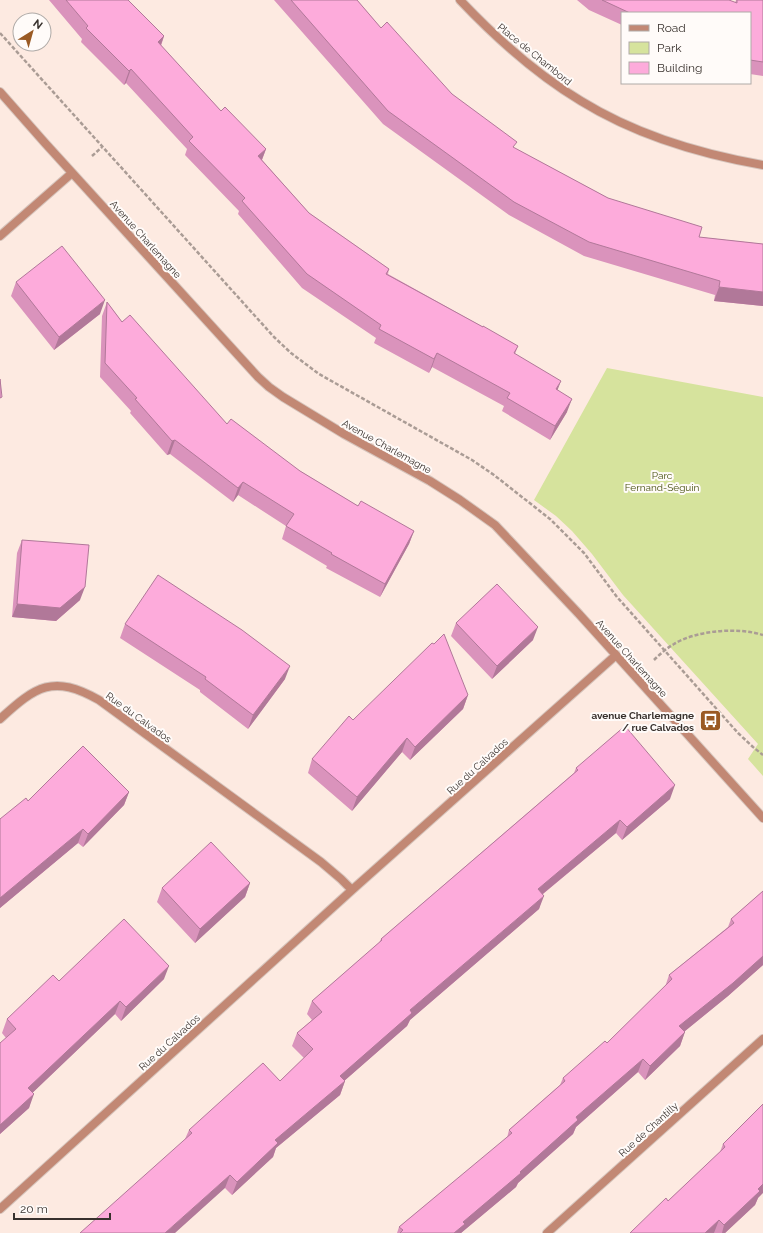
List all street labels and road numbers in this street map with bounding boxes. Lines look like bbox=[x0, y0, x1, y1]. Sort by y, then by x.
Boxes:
street label: Place de Chambord bbox=[495, 21, 574, 88]
street label: Avenue Charlemagne bbox=[108, 198, 183, 280]
street label: Avenue Charlemagne bbox=[340, 417, 433, 476]
street label: Avenue Charlemagne bbox=[594, 617, 669, 699]
street label: Rue du Calvados bbox=[104, 690, 174, 745]
street label: Rue du Calvados bbox=[445, 736, 510, 797]
street label: Rue du Calvados bbox=[137, 1012, 202, 1073]
street label: Rue de Chantilly bbox=[617, 1100, 681, 1159]

